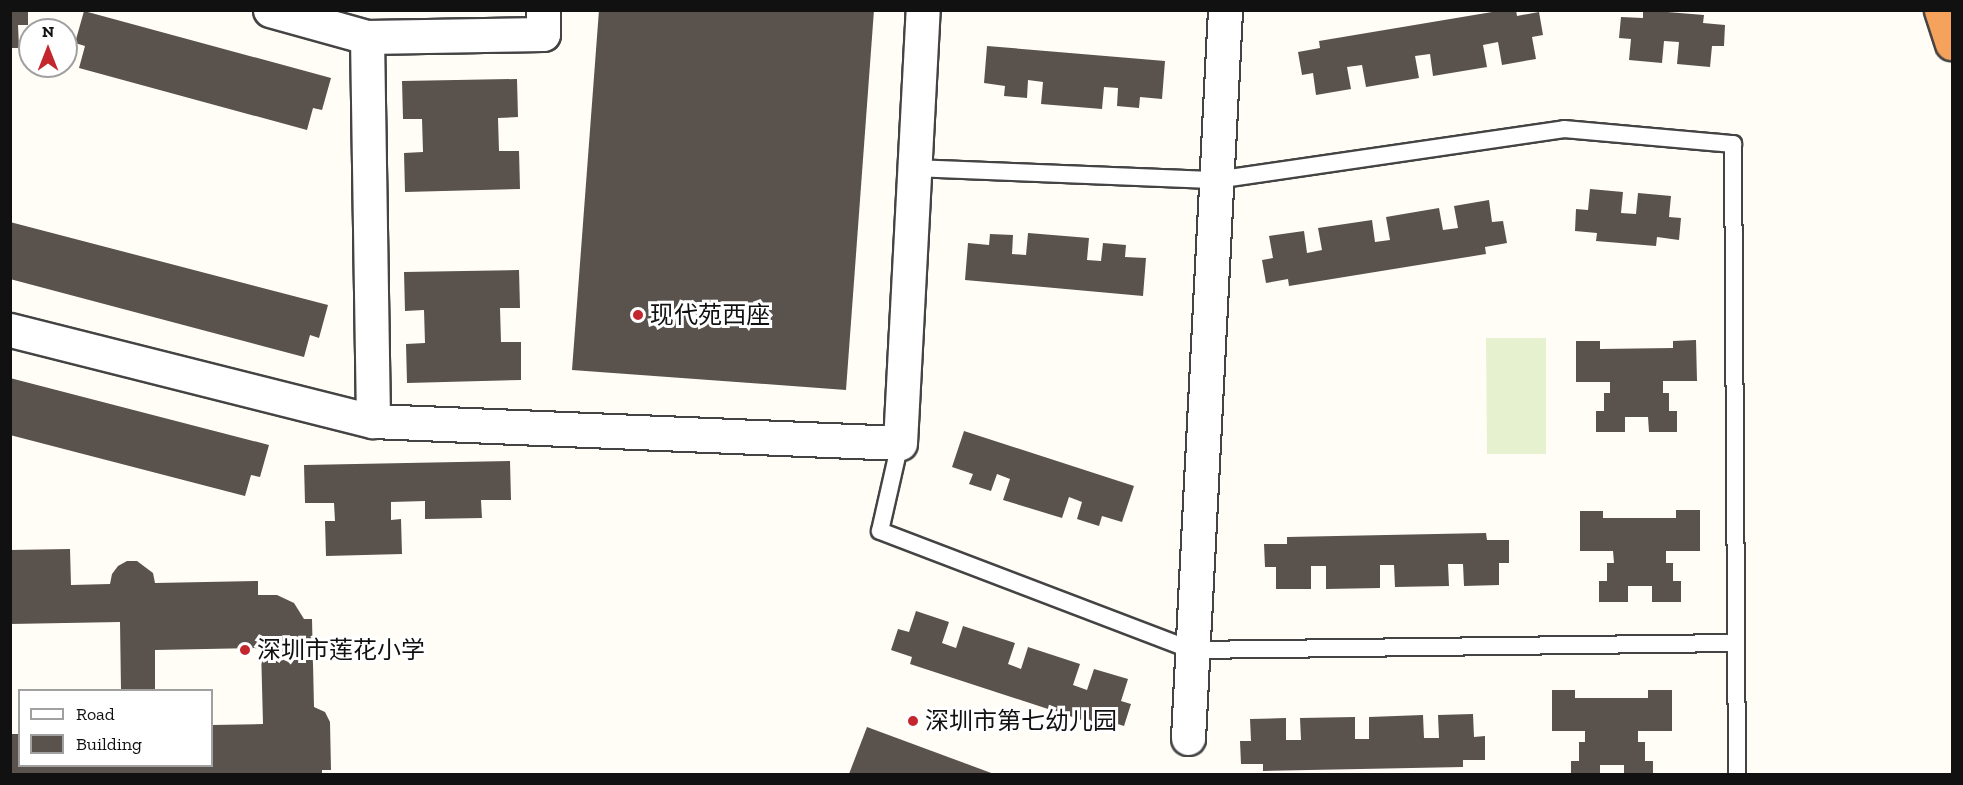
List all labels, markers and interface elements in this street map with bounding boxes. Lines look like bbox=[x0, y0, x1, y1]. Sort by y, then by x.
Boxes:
north arrow bbox=[18, 18, 78, 78]
text: N bbox=[42, 22, 54, 41]
place label: 现代苑西座 bbox=[650, 301, 770, 329]
marker: 现代苑西座 bbox=[631, 308, 645, 322]
place label: 深圳市莲花小学 bbox=[257, 636, 425, 664]
marker: 深圳市莲花小学 bbox=[238, 643, 252, 657]
legend bbox=[18, 689, 213, 767]
text: Road bbox=[76, 703, 115, 725]
place label: 深圳市第七幼儿园 bbox=[925, 707, 1117, 735]
marker: 深圳市第七幼儿园 bbox=[906, 714, 920, 728]
text: Building bbox=[76, 733, 142, 755]

